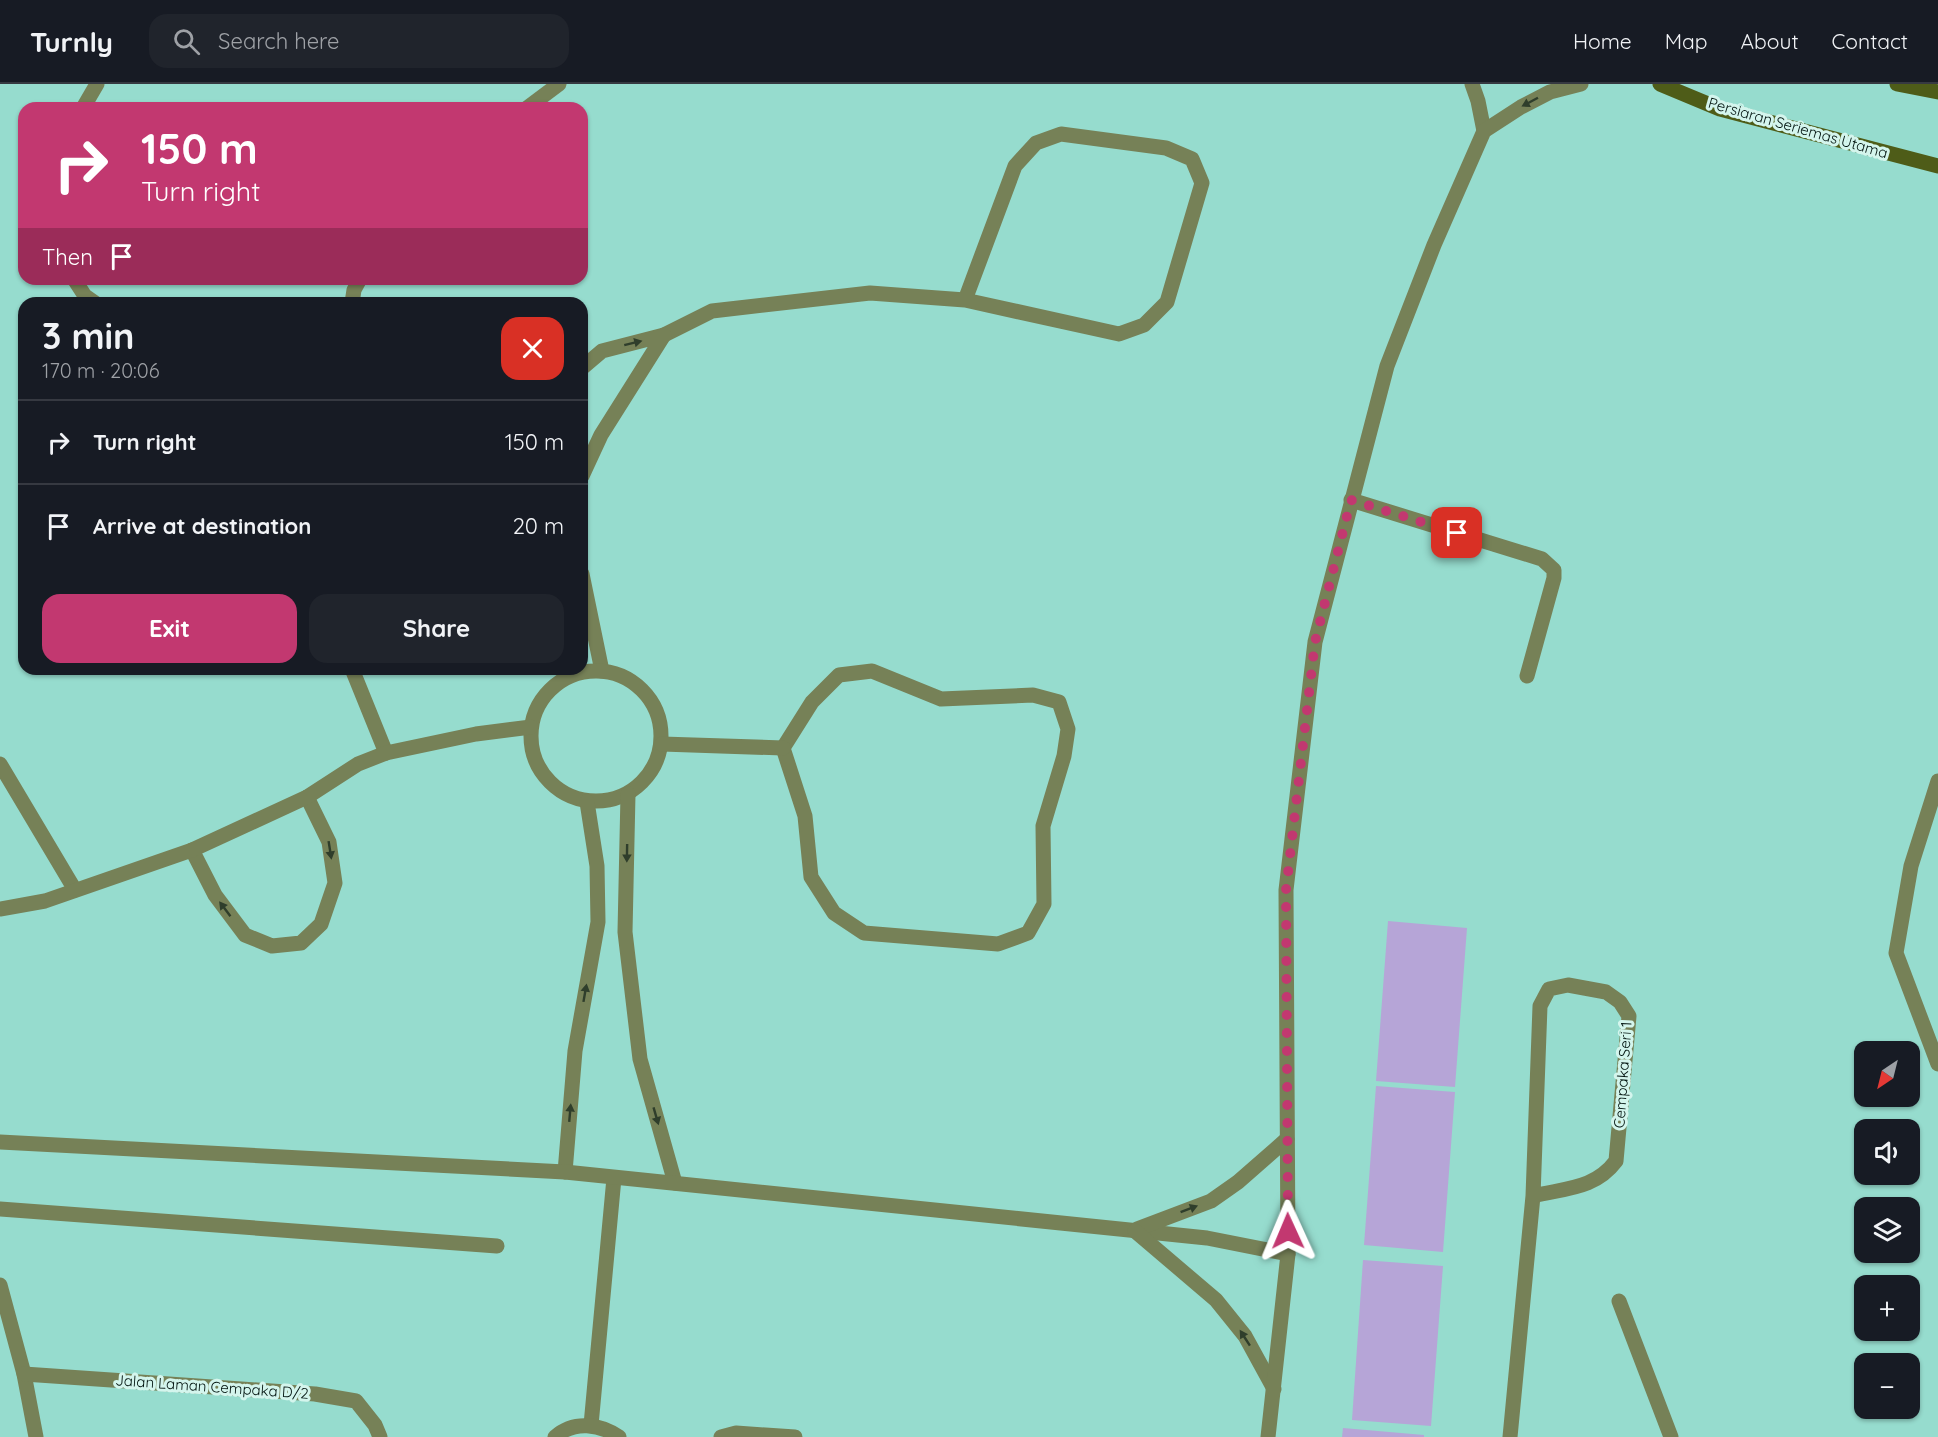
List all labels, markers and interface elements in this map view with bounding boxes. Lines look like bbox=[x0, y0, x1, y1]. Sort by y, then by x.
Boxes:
search box bbox=[149, 14, 569, 68]
text: Turnly bbox=[30, 24, 113, 59]
icon: search bbox=[170, 25, 203, 58]
text: Search here bbox=[218, 27, 339, 55]
text: Home bbox=[1573, 28, 1632, 54]
text: Map bbox=[1665, 28, 1708, 54]
text: About bbox=[1741, 28, 1799, 54]
text: Contact bbox=[1832, 28, 1908, 54]
street label: Persiaran Seriemas Utama bbox=[1706, 93, 1890, 162]
one-way arrow bbox=[1522, 97, 1539, 107]
text: 150 m bbox=[141, 122, 258, 175]
icon: right bbox=[42, 126, 120, 204]
text: Turn right bbox=[141, 174, 260, 208]
icon: arrive bbox=[105, 240, 138, 273]
text: Then bbox=[42, 243, 93, 271]
text: 3 min bbox=[42, 313, 135, 358]
button: close bbox=[501, 317, 564, 380]
one-way arrow bbox=[624, 337, 642, 347]
text: 170 m · 20:06 bbox=[42, 358, 159, 383]
icon: right bbox=[42, 426, 75, 459]
text: Turn right bbox=[93, 428, 197, 456]
text: 150 m bbox=[505, 428, 564, 456]
pin bbox=[1431, 507, 1482, 558]
icon: arrive bbox=[42, 510, 75, 543]
text: Arrive at destination bbox=[93, 512, 311, 540]
text: 20 m bbox=[513, 512, 564, 540]
icon: arrive bbox=[1440, 516, 1473, 549]
button: Exit bbox=[42, 594, 297, 663]
button: Share bbox=[309, 594, 564, 663]
one-way arrow bbox=[326, 841, 335, 860]
one-way arrow bbox=[622, 843, 631, 862]
one-way arrow bbox=[220, 901, 232, 916]
one-way arrow bbox=[581, 983, 590, 1002]
street label: Cempaka Seri 1 bbox=[1609, 1021, 1636, 1129]
north arrow bbox=[1854, 1041, 1920, 1107]
map controls bbox=[1854, 1041, 1920, 1419]
one-way arrow bbox=[565, 1104, 575, 1123]
one-way arrow bbox=[652, 1107, 661, 1125]
button: sound bbox=[1854, 1119, 1920, 1185]
button: layers bbox=[1854, 1197, 1920, 1263]
position arrow bbox=[1256, 1199, 1320, 1263]
one-way arrow bbox=[1180, 1204, 1198, 1213]
button: + bbox=[1854, 1275, 1920, 1341]
one-way arrow bbox=[1240, 1330, 1251, 1346]
button: − bbox=[1854, 1353, 1920, 1419]
street label: Jalan Laman Cempaka D/2 bbox=[115, 1370, 309, 1403]

